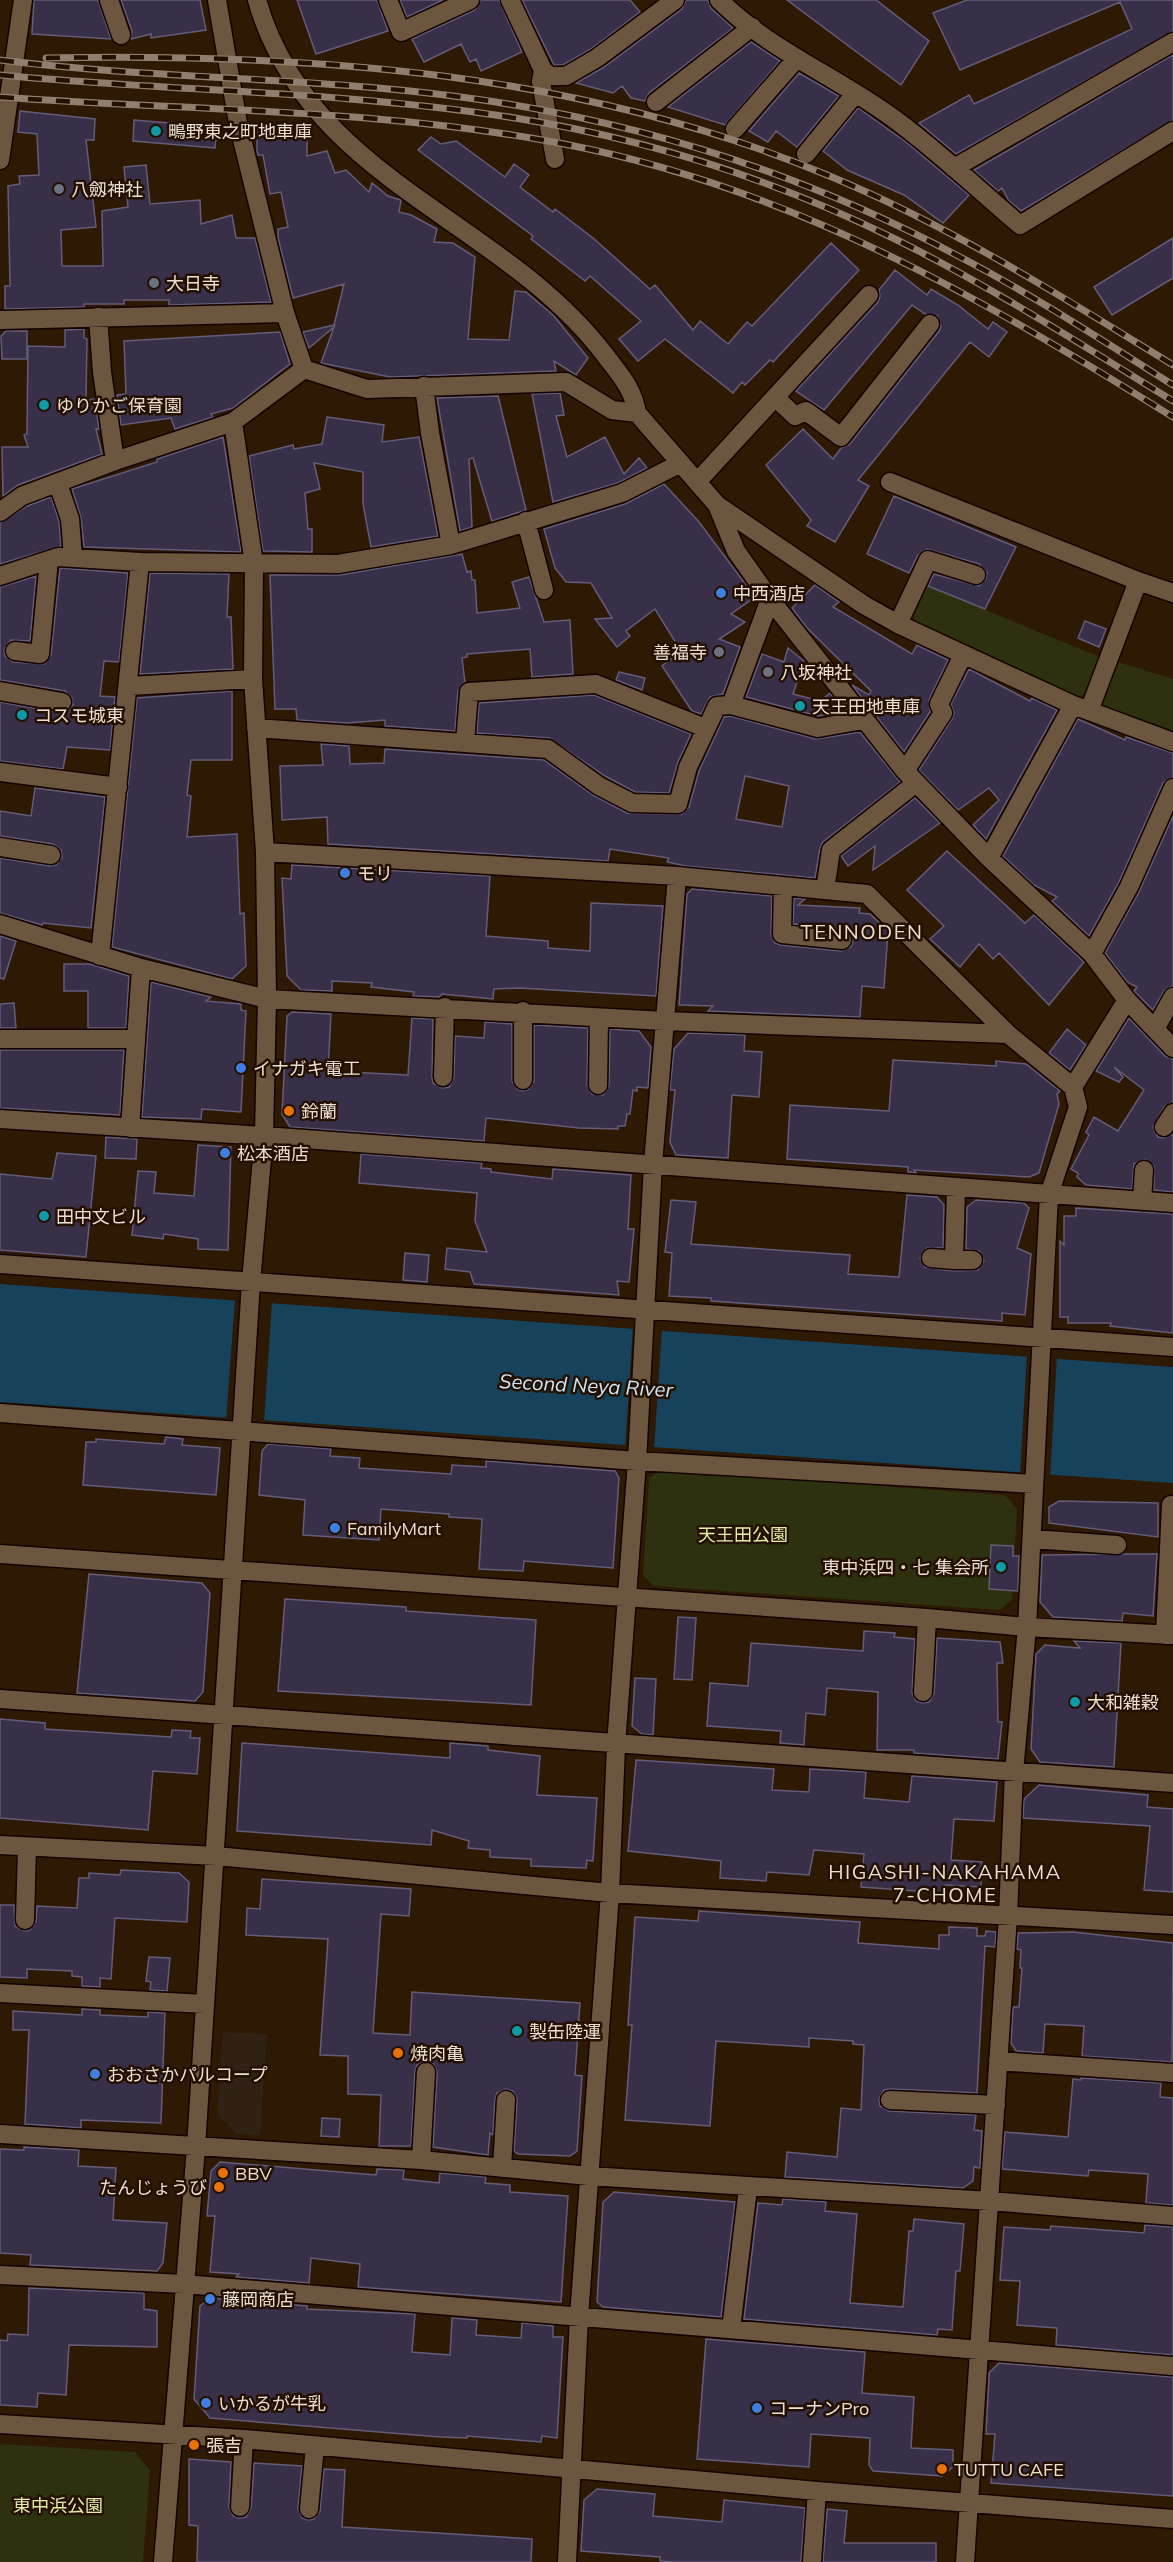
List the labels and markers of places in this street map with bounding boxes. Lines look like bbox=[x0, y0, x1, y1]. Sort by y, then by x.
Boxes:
place label: 鴫野東之町地車庫 bbox=[168, 120, 312, 143]
marker: 鴫野東之町地車庫 bbox=[149, 124, 163, 138]
place label: 八劔神社 bbox=[71, 178, 143, 201]
marker: 八劔神社 bbox=[52, 182, 66, 196]
place label: 大日寺 bbox=[166, 272, 220, 295]
marker: 大日寺 bbox=[147, 276, 161, 290]
place label: ゆりかご保育園 bbox=[56, 394, 182, 417]
marker: ゆりかご保育園 bbox=[37, 398, 51, 412]
place label: 中西酒店 bbox=[733, 582, 805, 605]
marker: 中西酒店 bbox=[714, 586, 728, 600]
place label: 善福寺 bbox=[653, 641, 707, 664]
marker: 善福寺 bbox=[712, 645, 726, 659]
place label: 八坂神社 bbox=[780, 661, 852, 684]
marker: 八坂神社 bbox=[761, 665, 775, 679]
place label: 天王田地車庫 bbox=[812, 695, 920, 718]
marker: 天王田地車庫 bbox=[793, 699, 807, 713]
place label: コスモ城東 bbox=[34, 704, 124, 727]
marker: コスモ城東 bbox=[15, 708, 29, 722]
place label: モリ bbox=[357, 862, 393, 885]
marker: モリ bbox=[338, 866, 352, 880]
place label: イナガキ電工 bbox=[253, 1057, 361, 1080]
marker: イナガキ電工 bbox=[234, 1061, 248, 1075]
place label: 鈴蘭 bbox=[301, 1100, 337, 1123]
marker: 鈴蘭 bbox=[282, 1104, 296, 1118]
place label: 松本酒店 bbox=[237, 1142, 309, 1165]
marker: 松本酒店 bbox=[218, 1146, 232, 1160]
place label: 田中文ビル bbox=[56, 1205, 146, 1228]
marker: 田中文ビル bbox=[37, 1209, 51, 1223]
place label: FamilyMart bbox=[347, 1517, 441, 1540]
marker: FamilyMart bbox=[328, 1521, 342, 1535]
place label: 東中浜四・七 集会所 bbox=[822, 1556, 989, 1579]
marker: 東中浜四・七 集会所 bbox=[994, 1560, 1008, 1574]
place label: 大和雑穀 bbox=[1087, 1691, 1159, 1714]
marker: 大和雑穀 bbox=[1068, 1695, 1082, 1709]
place label: 製缶陸運 bbox=[529, 2020, 601, 2043]
marker: 製缶陸運 bbox=[510, 2024, 524, 2038]
place label: 焼肉亀 bbox=[410, 2042, 464, 2065]
marker: 焼肉亀 bbox=[391, 2046, 405, 2060]
place label: おおさかパルコープ bbox=[107, 2063, 268, 2086]
marker: おおさかパルコープ bbox=[88, 2067, 102, 2081]
place label: BBV bbox=[235, 2162, 272, 2185]
marker: BBV bbox=[216, 2166, 230, 2180]
place label: たんじょうび bbox=[99, 2176, 207, 2199]
marker: たんじょうび bbox=[212, 2180, 226, 2194]
place label: 藤岡商店 bbox=[222, 2288, 294, 2311]
marker: 藤岡商店 bbox=[203, 2292, 217, 2306]
place label: いかるが牛乳 bbox=[218, 2392, 326, 2415]
marker: いかるが牛乳 bbox=[199, 2396, 213, 2410]
place label: コーナンPro bbox=[769, 2397, 869, 2420]
marker: コーナンPro bbox=[750, 2401, 764, 2415]
place label: 張吉 bbox=[206, 2434, 242, 2457]
marker: 張吉 bbox=[187, 2438, 201, 2452]
place label: TUTTU CAFE bbox=[954, 2458, 1064, 2481]
marker: TUTTU CAFE bbox=[935, 2462, 949, 2476]

